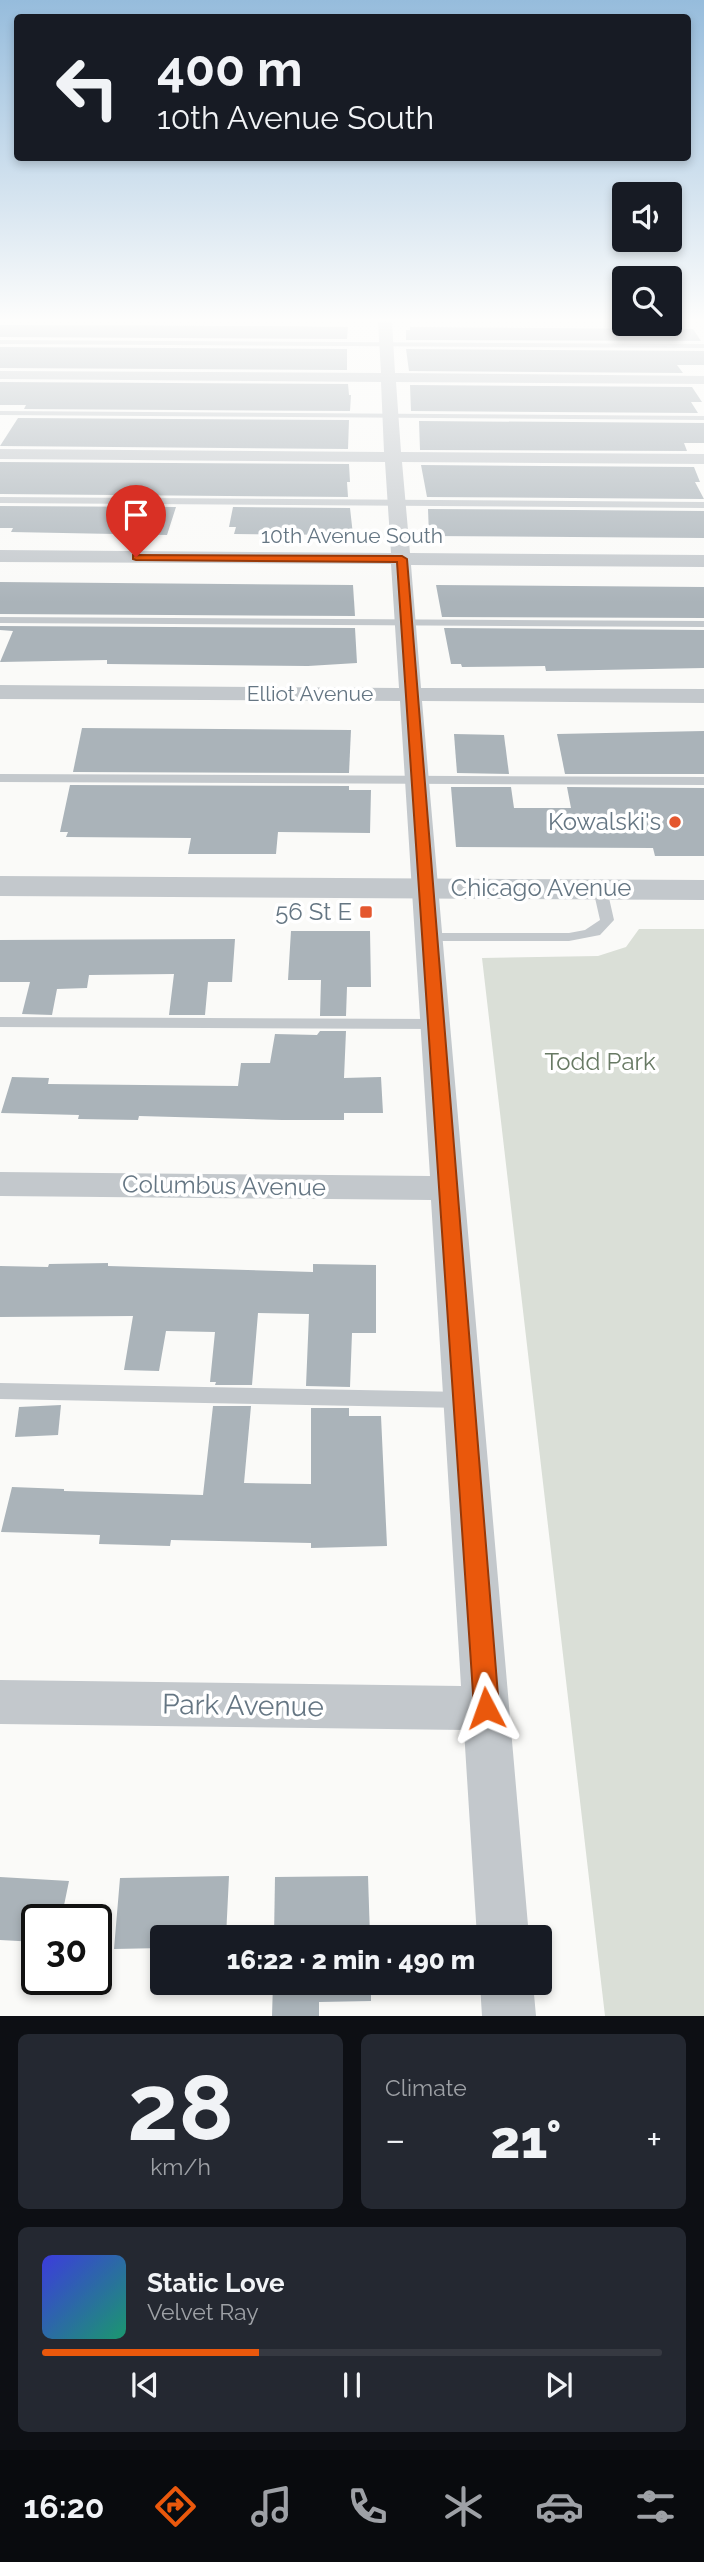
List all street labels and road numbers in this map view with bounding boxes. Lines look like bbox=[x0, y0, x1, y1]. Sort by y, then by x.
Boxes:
street label: 10th Avenue South bbox=[261, 523, 443, 548]
street label: Elliot Avenue bbox=[247, 681, 373, 706]
street label: Chicago Avenue bbox=[451, 873, 631, 902]
street label: Columbus Avenue bbox=[122, 1169, 326, 1202]
street label: Park Avenue bbox=[162, 1688, 324, 1723]

